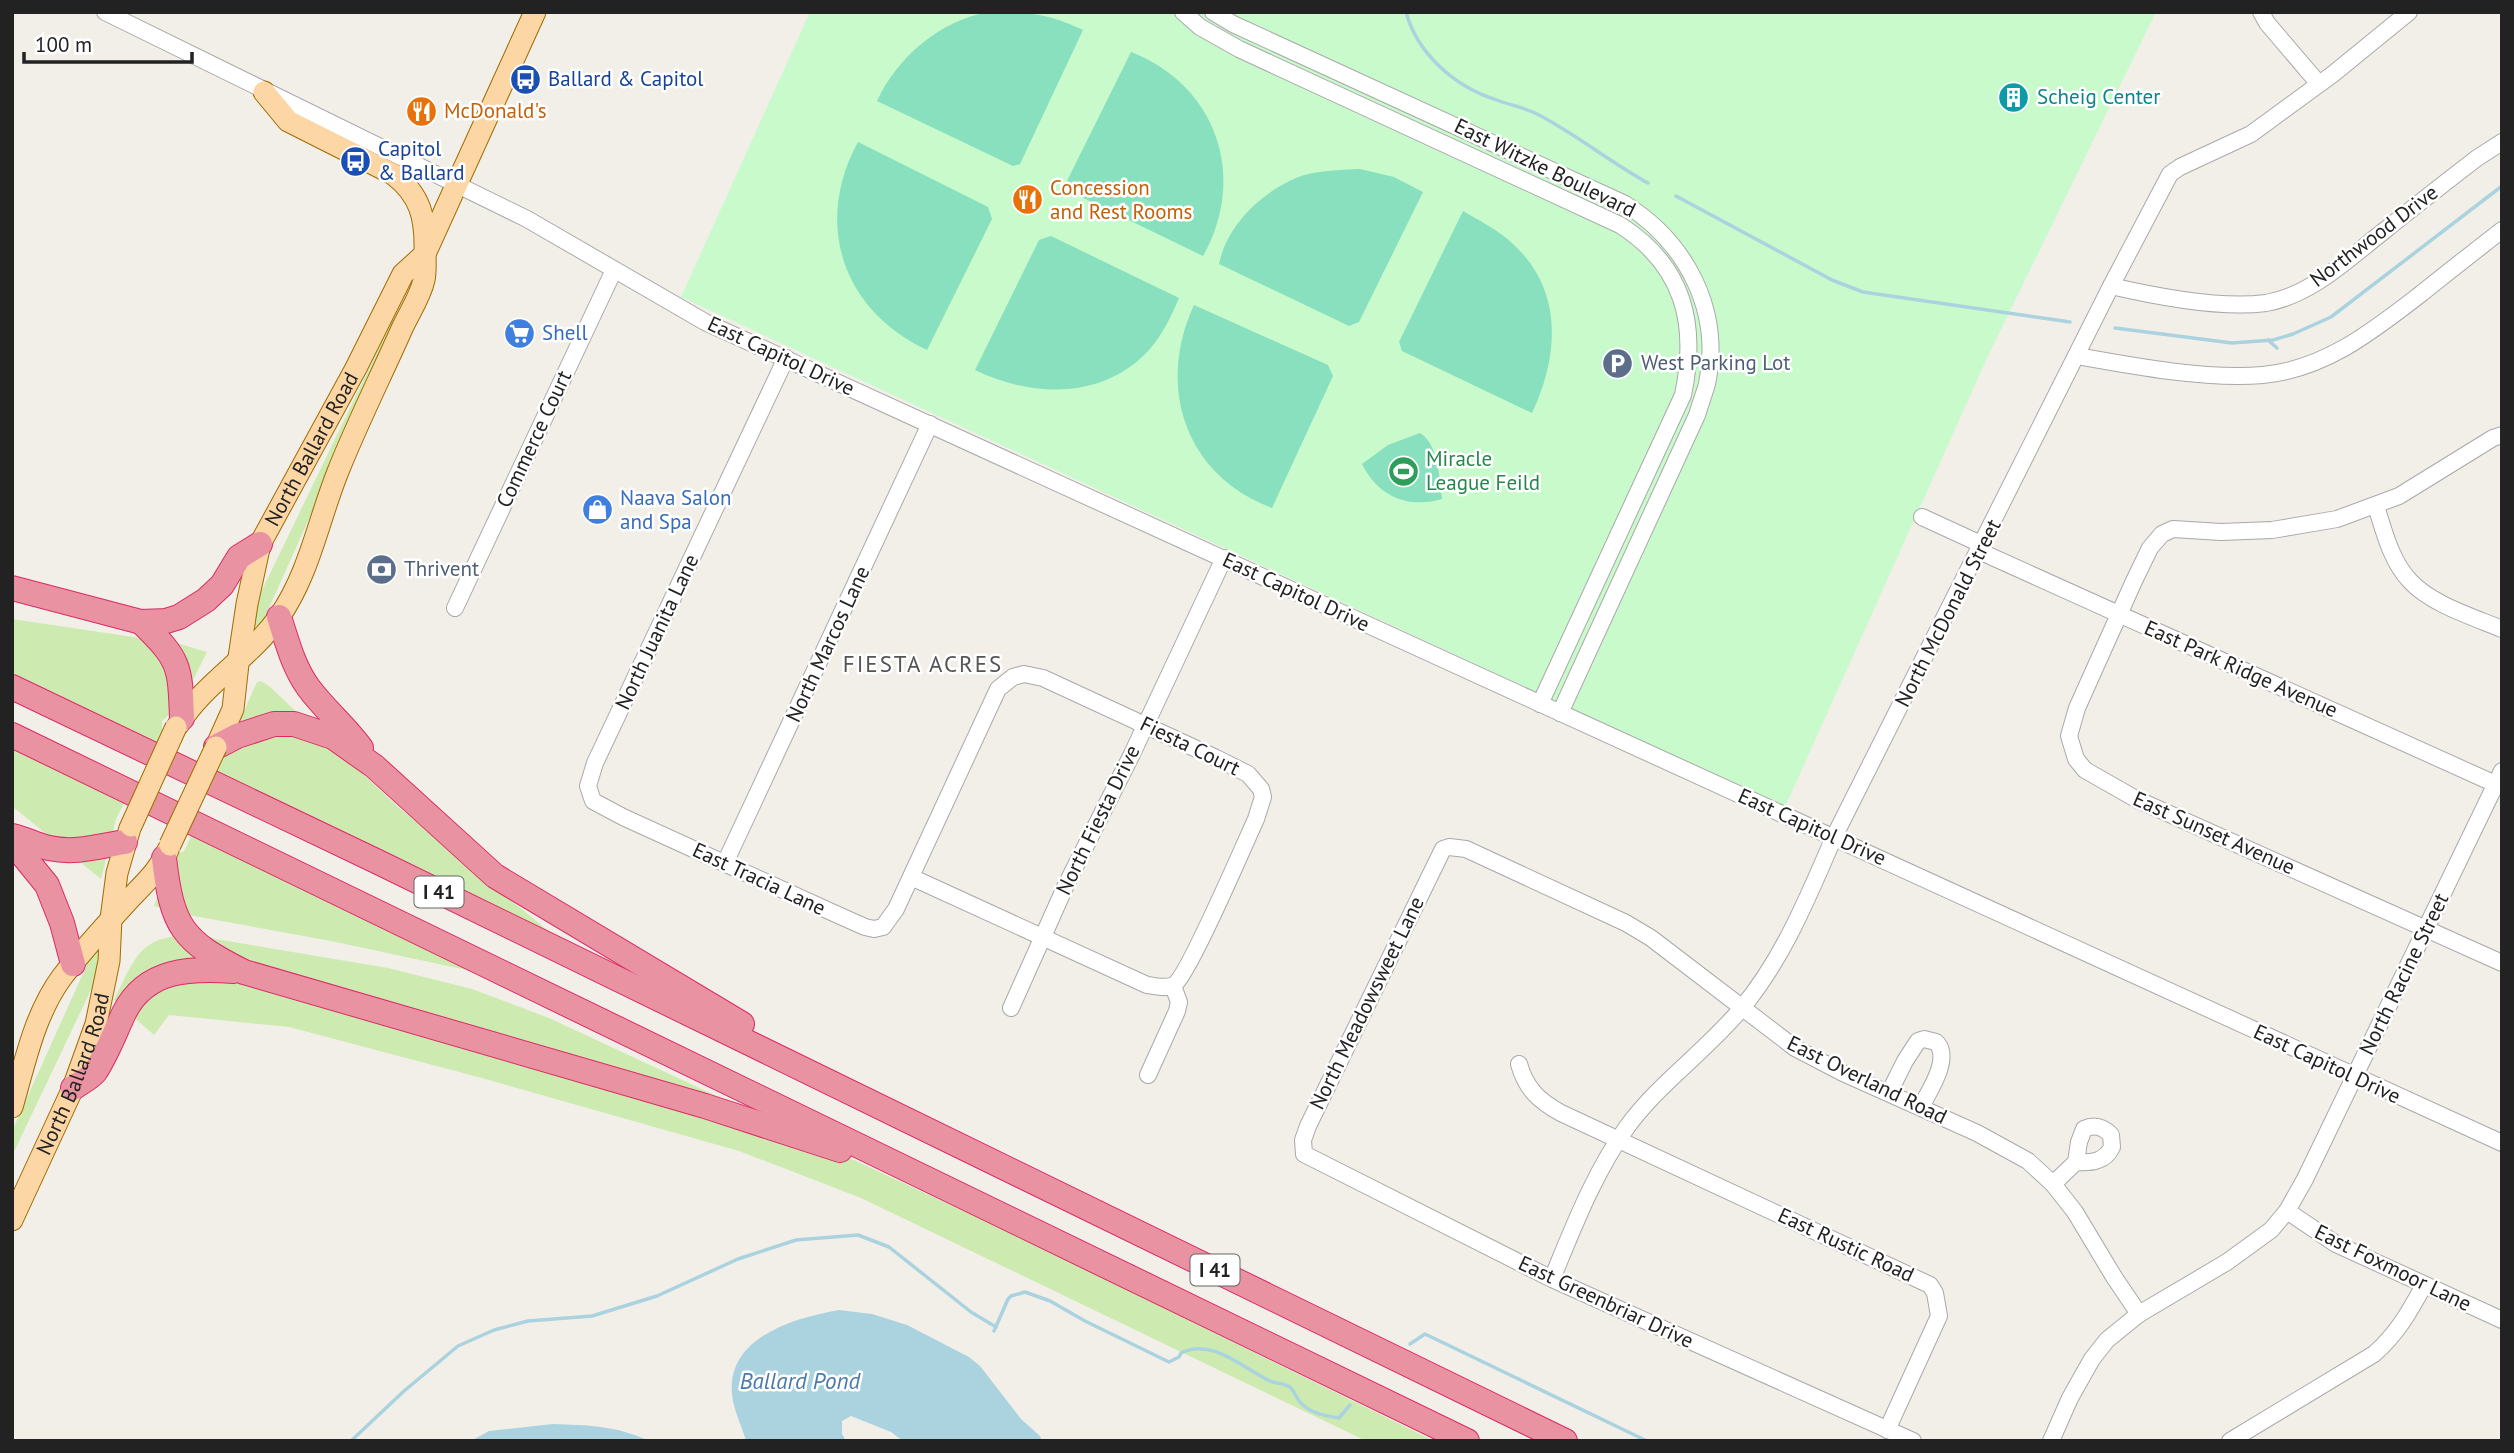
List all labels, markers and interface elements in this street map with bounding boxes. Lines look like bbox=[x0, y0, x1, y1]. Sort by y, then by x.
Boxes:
scale bar bbox=[24, 21, 192, 65]
text: 100 m bbox=[35, 31, 92, 58]
bus stop icon: Ballard & Capitol bbox=[508, 62, 542, 96]
place label: Ballard & Capitol bbox=[548, 65, 703, 92]
building icon: Scheig Center bbox=[1997, 80, 2031, 114]
place label: Scheig Center bbox=[2037, 83, 2160, 110]
restaurant icon: McDonald's bbox=[404, 94, 438, 128]
place label: McDonald's bbox=[444, 97, 547, 124]
street label: East Witzke Boulevard bbox=[1450, 112, 1640, 223]
place label: Capitol & Ballard bbox=[378, 135, 465, 186]
bus stop icon: Capitol & Ballard bbox=[338, 144, 372, 178]
place label: Concession and Rest Rooms bbox=[1050, 174, 1192, 225]
street label: Northwood Drive bbox=[2304, 179, 2443, 293]
restaurant icon: Concession and Rest Rooms bbox=[1010, 183, 1044, 217]
street label: East Capitol Drive bbox=[703, 310, 859, 401]
supermarket icon: Shell bbox=[502, 316, 536, 350]
place label: Shell bbox=[542, 319, 588, 346]
parking icon: West Parking Lot bbox=[1601, 346, 1635, 380]
place label: West Parking Lot bbox=[1641, 349, 1790, 376]
street label: Commerce Court bbox=[490, 366, 577, 512]
street label: North Ballard Road bbox=[258, 367, 364, 531]
place label: Miracle League Feild bbox=[1426, 445, 1540, 496]
sports icon: Miracle League Feild bbox=[1386, 454, 1420, 488]
place label: Naava Salon and Spa bbox=[620, 484, 732, 535]
shop icon: Naava Salon and Spa bbox=[580, 493, 614, 527]
street label: North McDonald Street bbox=[1889, 514, 2007, 711]
street label: East Capitol Drive bbox=[1218, 546, 1374, 637]
street label: North Juanita Lane bbox=[609, 550, 704, 714]
bank icon: Thrivent bbox=[364, 552, 398, 586]
place label: Thrivent bbox=[404, 555, 479, 582]
street label: North Marcos Lane bbox=[780, 561, 876, 726]
street label: East Park Ridge Avenue bbox=[2140, 614, 2342, 723]
district label: FIESTA ACRES bbox=[843, 649, 1003, 678]
street label: Fiesta Court bbox=[1136, 710, 1245, 781]
street label: North Fiesta Drive bbox=[1050, 740, 1146, 899]
street label: East Capitol Drive bbox=[1734, 782, 1890, 871]
street label: East Sunset Avenue bbox=[2129, 785, 2299, 880]
street label: East Tracia Lane bbox=[688, 836, 830, 921]
road number: I 41 bbox=[414, 876, 464, 908]
street label: North Racine Street bbox=[2353, 889, 2454, 1059]
street label: North Meadowsweet Lane bbox=[1303, 892, 1430, 1114]
street label: North Ballard Road bbox=[30, 991, 115, 1159]
street label: East Capitol Drive bbox=[2249, 1018, 2405, 1109]
street label: East Overland Road bbox=[1783, 1029, 1952, 1130]
street label: East Rustic Road bbox=[1774, 1201, 1919, 1288]
street label: East Foxmoor Lane bbox=[2310, 1218, 2476, 1317]
street label: East Greenbriar Drive bbox=[1514, 1249, 1698, 1354]
road number: I 41 bbox=[1190, 1254, 1240, 1286]
water label: Ballard Pond bbox=[740, 1366, 861, 1395]

